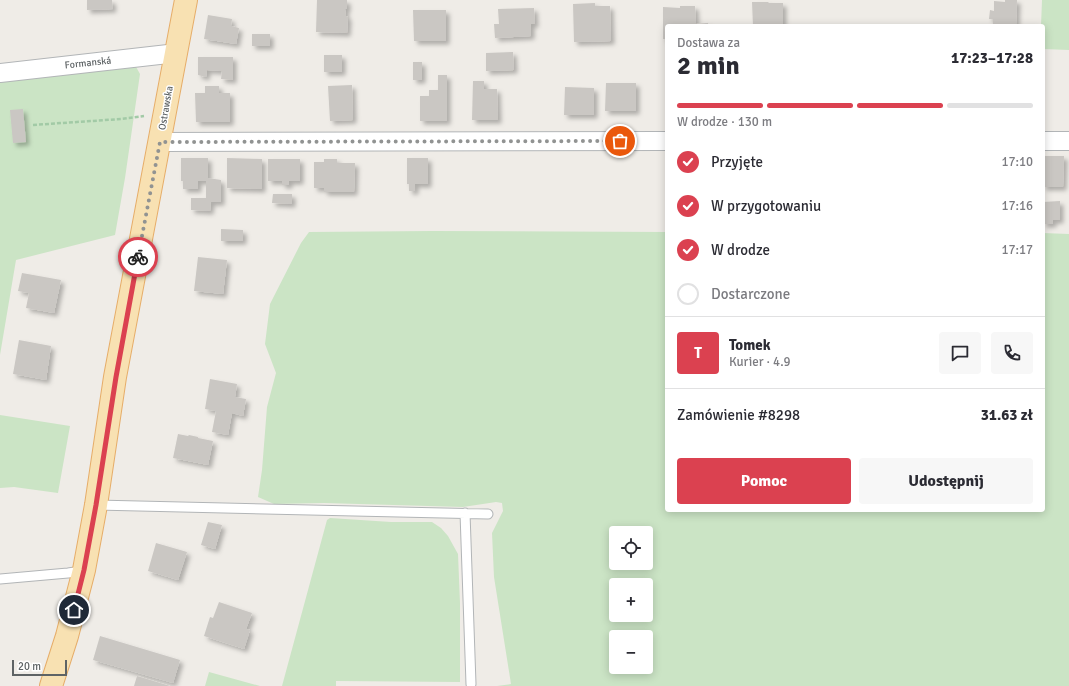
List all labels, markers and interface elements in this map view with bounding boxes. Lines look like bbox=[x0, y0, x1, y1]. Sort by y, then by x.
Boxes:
text: Dostawa za bbox=[677, 35, 740, 51]
text: 17:23–17:28 bbox=[951, 49, 1033, 67]
text: 2 min bbox=[677, 50, 740, 82]
street label: Formanská bbox=[64, 55, 112, 71]
street label: Ostrawska bbox=[156, 85, 176, 131]
text: W drodze · 130 m bbox=[677, 114, 772, 130]
pin bbox=[603, 124, 637, 158]
icon: bag bbox=[609, 130, 631, 152]
icon: check bbox=[677, 151, 699, 173]
text: Przyjęte bbox=[711, 153, 763, 171]
text: 17:10 bbox=[1001, 154, 1033, 170]
icon: check bbox=[677, 195, 699, 217]
text: W przygotowaniu bbox=[711, 197, 821, 215]
text: 17:16 bbox=[1001, 198, 1033, 214]
courier bbox=[118, 237, 158, 277]
icon: check bbox=[677, 239, 699, 261]
text: W drodze bbox=[711, 241, 770, 259]
text: 17:17 bbox=[1001, 242, 1033, 258]
icon: bike bbox=[127, 246, 149, 268]
text: Dostarczone bbox=[711, 285, 790, 303]
button: chat bbox=[939, 332, 981, 374]
button: phone bbox=[991, 332, 1033, 374]
text: Tomek bbox=[729, 336, 771, 354]
text: T bbox=[694, 344, 702, 362]
text: Kurier · 4.9 bbox=[729, 354, 791, 370]
text: Zamówienie #8298 bbox=[677, 406, 800, 424]
text: 31.63 zł bbox=[981, 406, 1033, 424]
button: Pomoc bbox=[677, 458, 851, 504]
button: Udostępnij bbox=[859, 458, 1033, 504]
map controls bbox=[609, 526, 653, 674]
button: locate bbox=[609, 526, 653, 570]
button: + bbox=[609, 578, 653, 622]
pin bbox=[57, 593, 91, 627]
icon: home bbox=[63, 599, 85, 621]
button: − bbox=[609, 630, 653, 674]
scale bar bbox=[12, 658, 67, 677]
text: 20 m bbox=[18, 660, 41, 673]

